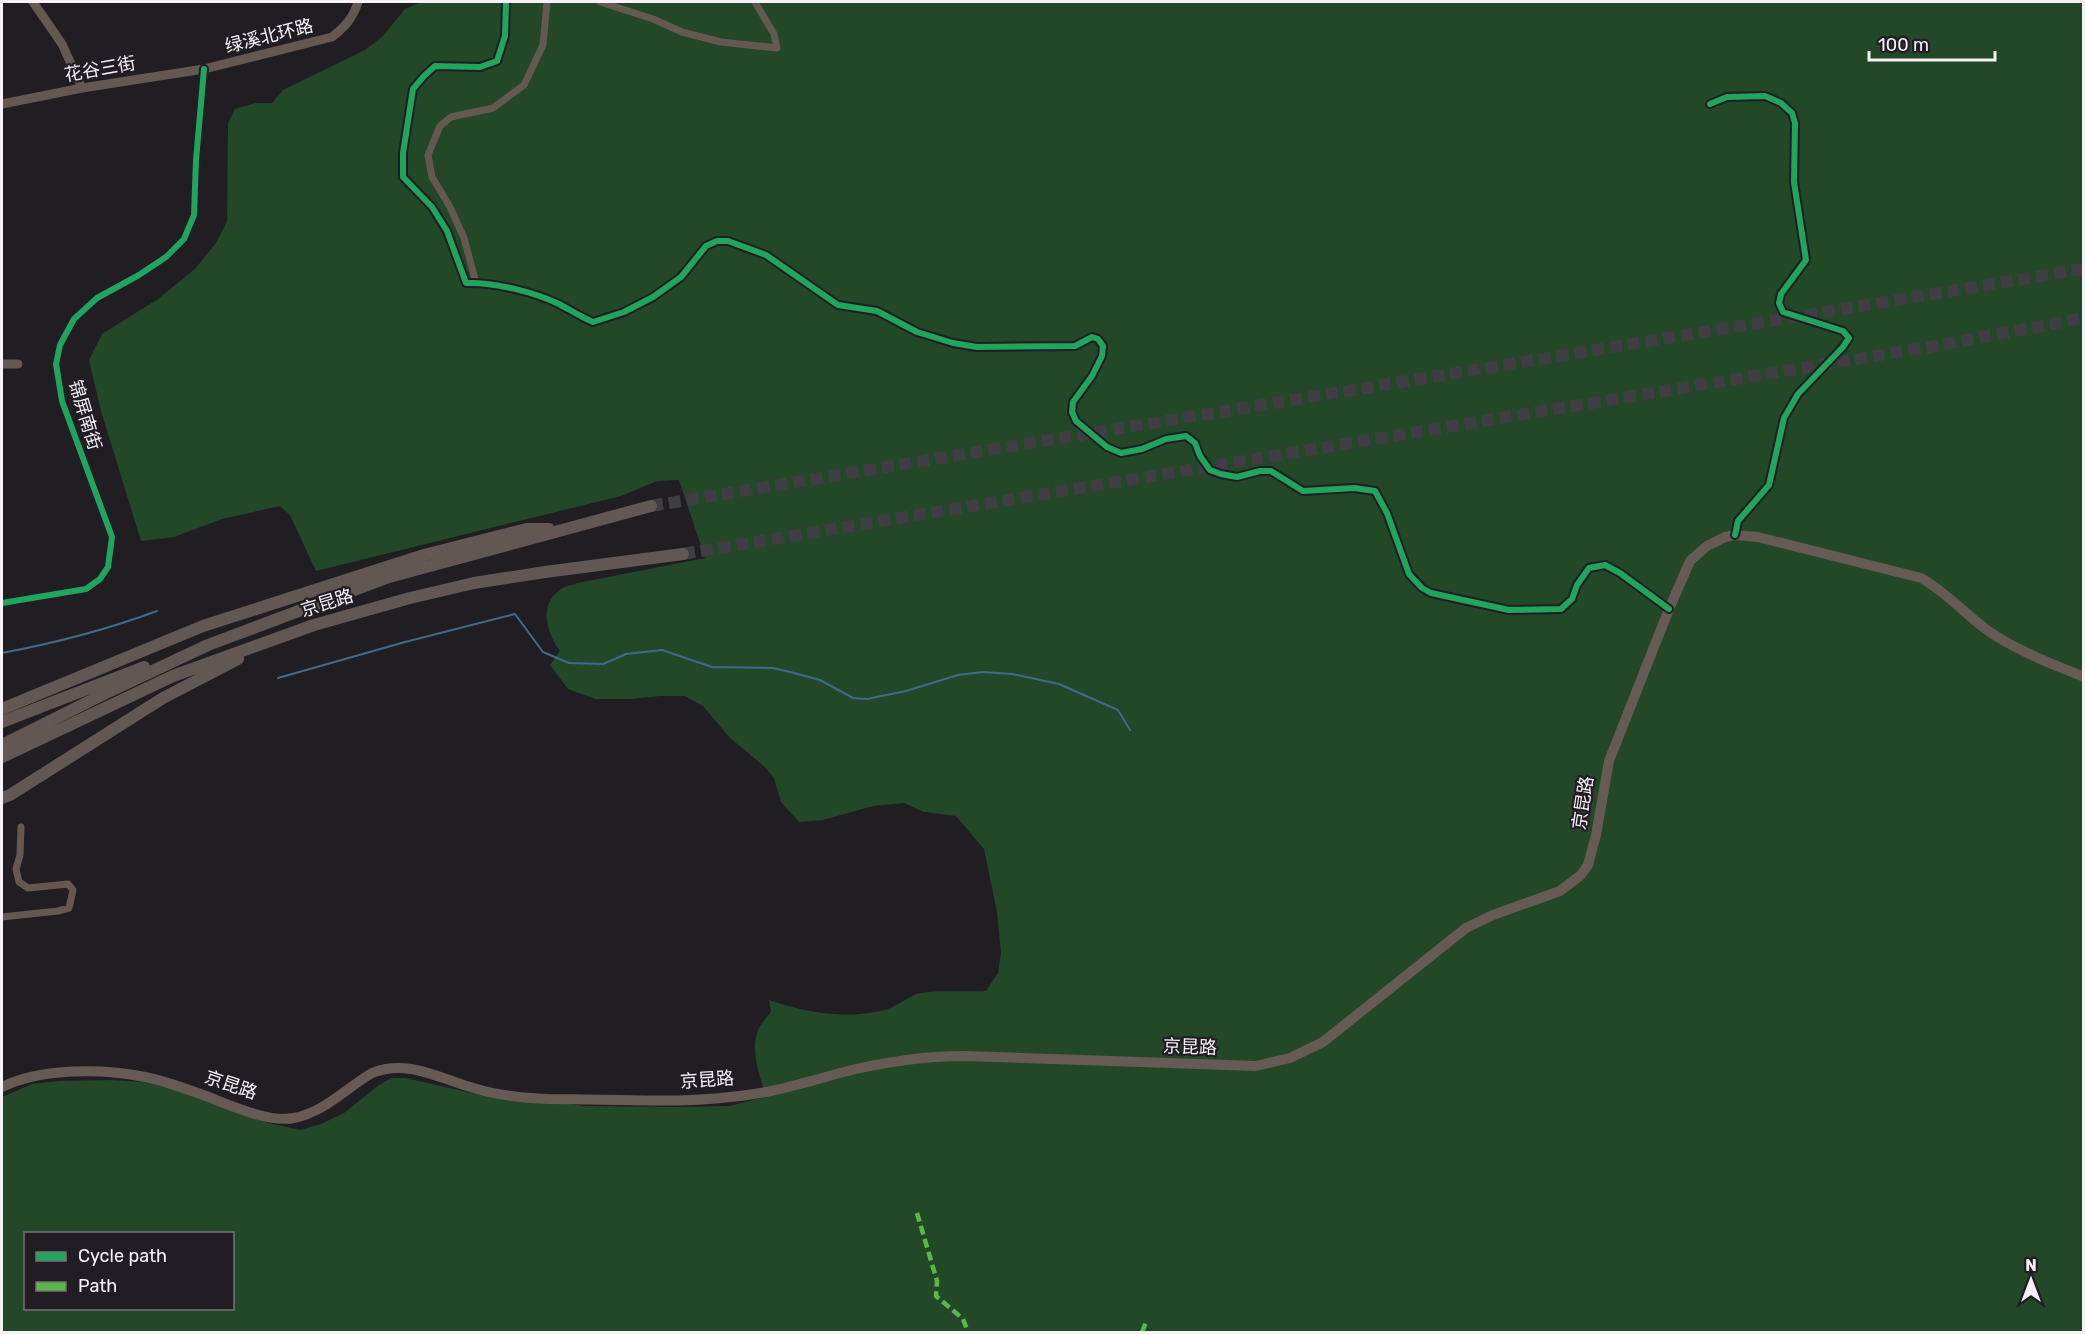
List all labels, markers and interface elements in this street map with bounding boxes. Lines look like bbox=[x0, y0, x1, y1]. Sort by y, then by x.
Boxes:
street label: 绿溪北环路 bbox=[223, 14, 315, 58]
scale bar bbox=[1869, 24, 1995, 62]
text: 100 m bbox=[1878, 34, 1929, 56]
street label: 花谷三街 bbox=[63, 52, 137, 86]
street label: 锦屏南街 bbox=[64, 377, 106, 453]
street label: 京昆路 bbox=[298, 585, 356, 621]
street label: 京昆路 bbox=[1568, 775, 1598, 831]
street label: 京昆路 bbox=[1163, 1035, 1217, 1059]
street label: 京昆路 bbox=[202, 1066, 260, 1104]
street label: 京昆路 bbox=[679, 1067, 735, 1093]
legend bbox=[24, 1232, 234, 1310]
text: Cycle path bbox=[78, 1245, 167, 1267]
north arrow bbox=[2001, 1250, 2061, 1310]
text: N bbox=[2025, 1256, 2037, 1275]
text: Path bbox=[78, 1275, 117, 1297]

